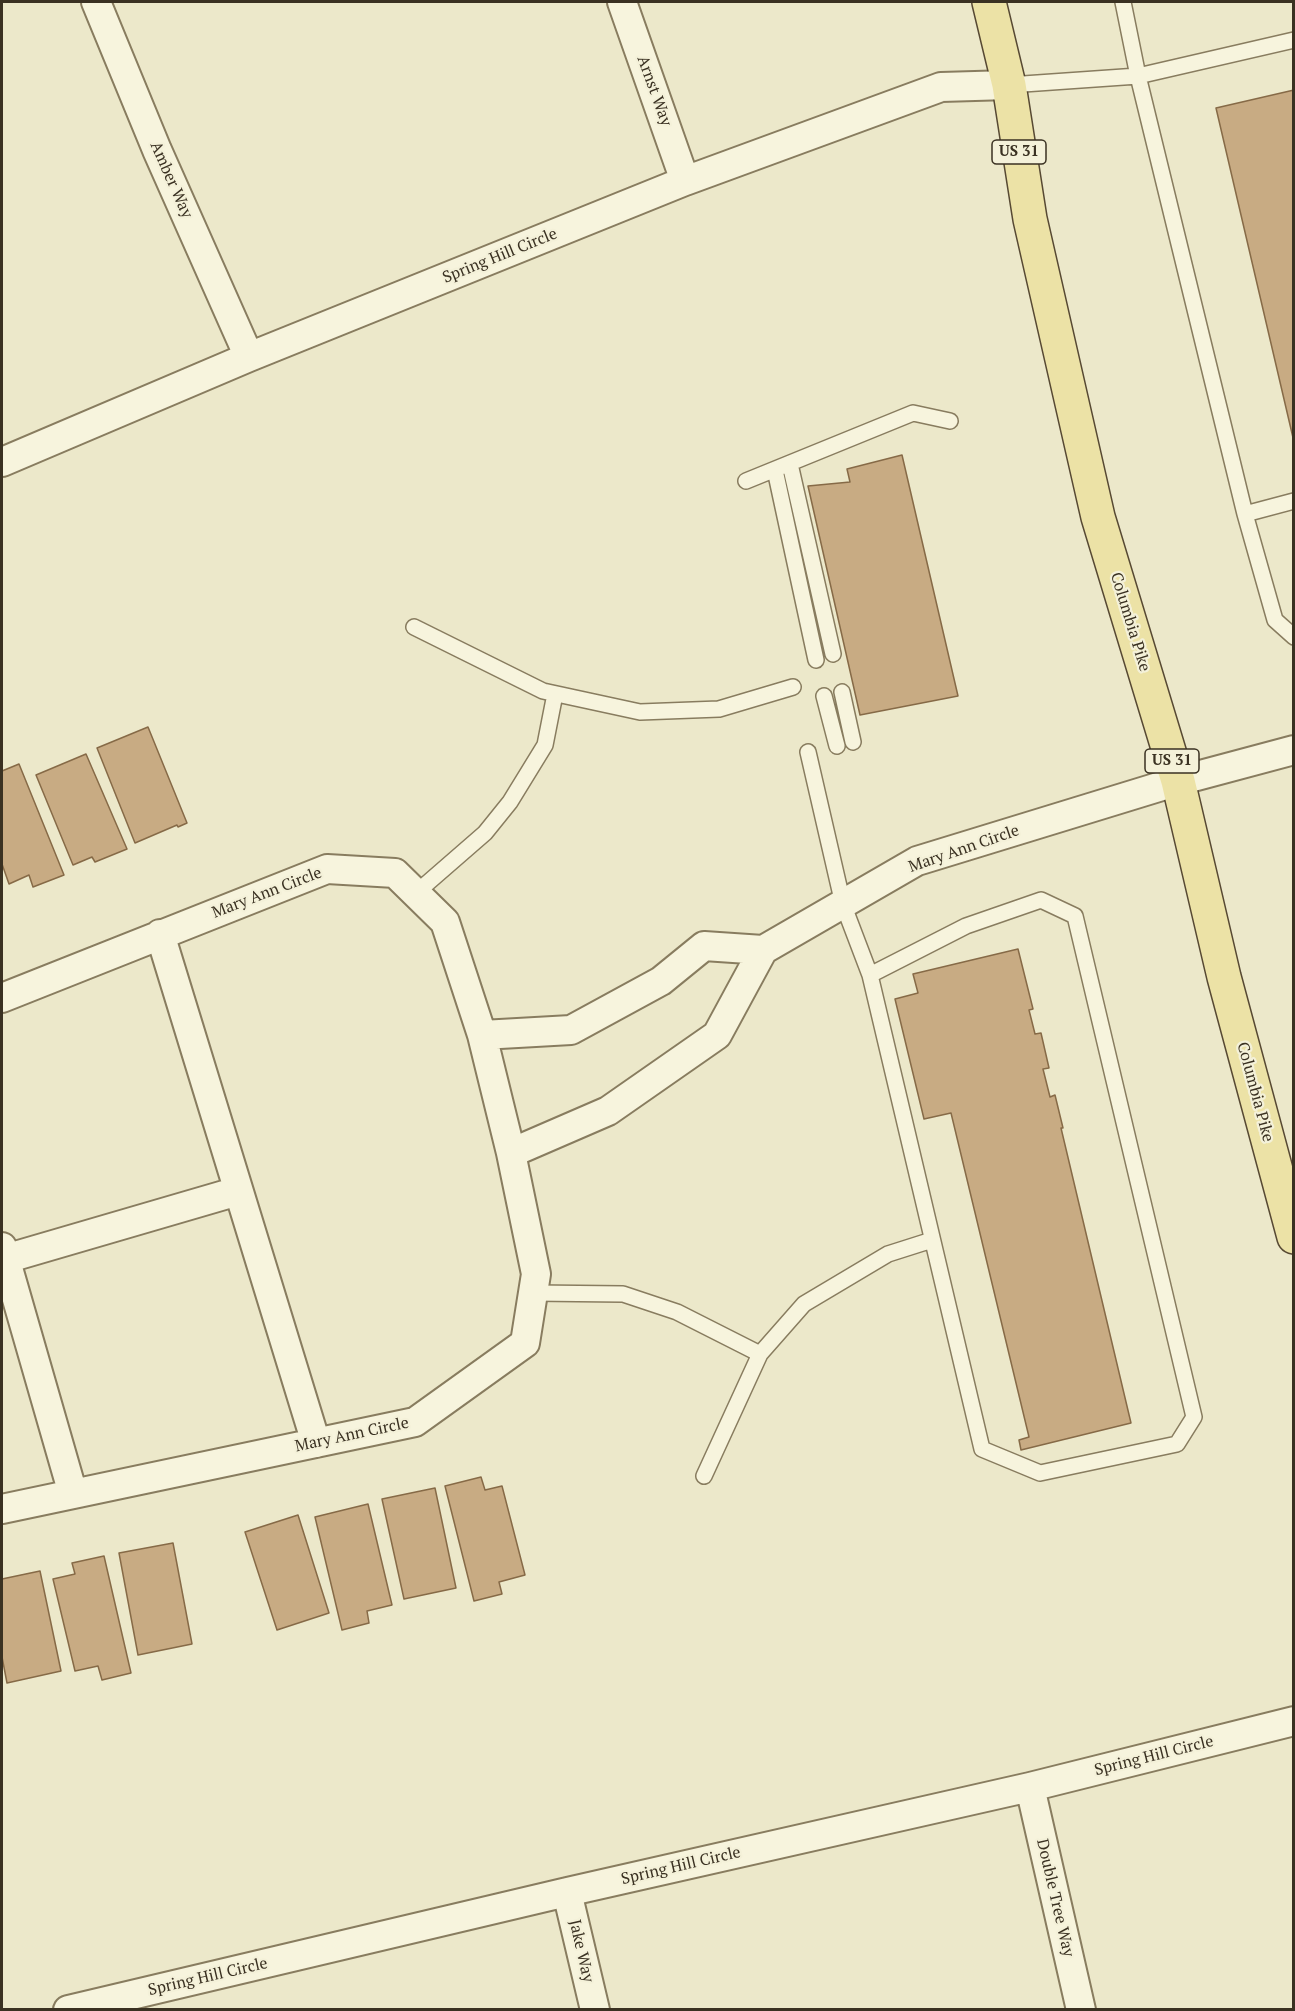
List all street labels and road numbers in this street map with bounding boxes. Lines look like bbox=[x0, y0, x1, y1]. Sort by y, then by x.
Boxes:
street label: Arnst Way bbox=[632, 53, 676, 129]
street label: Amber Way bbox=[146, 139, 196, 221]
road number: US 31 bbox=[992, 140, 1046, 164]
street label: Spring Hill Circle bbox=[440, 224, 560, 288]
street label: Columbia Pike bbox=[1106, 570, 1154, 674]
road number: US 31 bbox=[1145, 749, 1199, 773]
street label: Mary Ann Circle bbox=[906, 821, 1022, 877]
street label: Mary Ann Circle bbox=[210, 863, 324, 923]
street label: Columbia Pike bbox=[1232, 1040, 1278, 1144]
street label: Mary Ann Circle bbox=[293, 1414, 411, 1456]
street label: Spring Hill Circle bbox=[1093, 1732, 1215, 1780]
street label: Double Tree Way bbox=[1032, 1837, 1078, 1959]
street label: Spring Hill Circle bbox=[619, 1843, 743, 1889]
street label: Jake Way bbox=[564, 1918, 598, 1984]
street label: Spring Hill Circle bbox=[146, 1954, 270, 2000]

